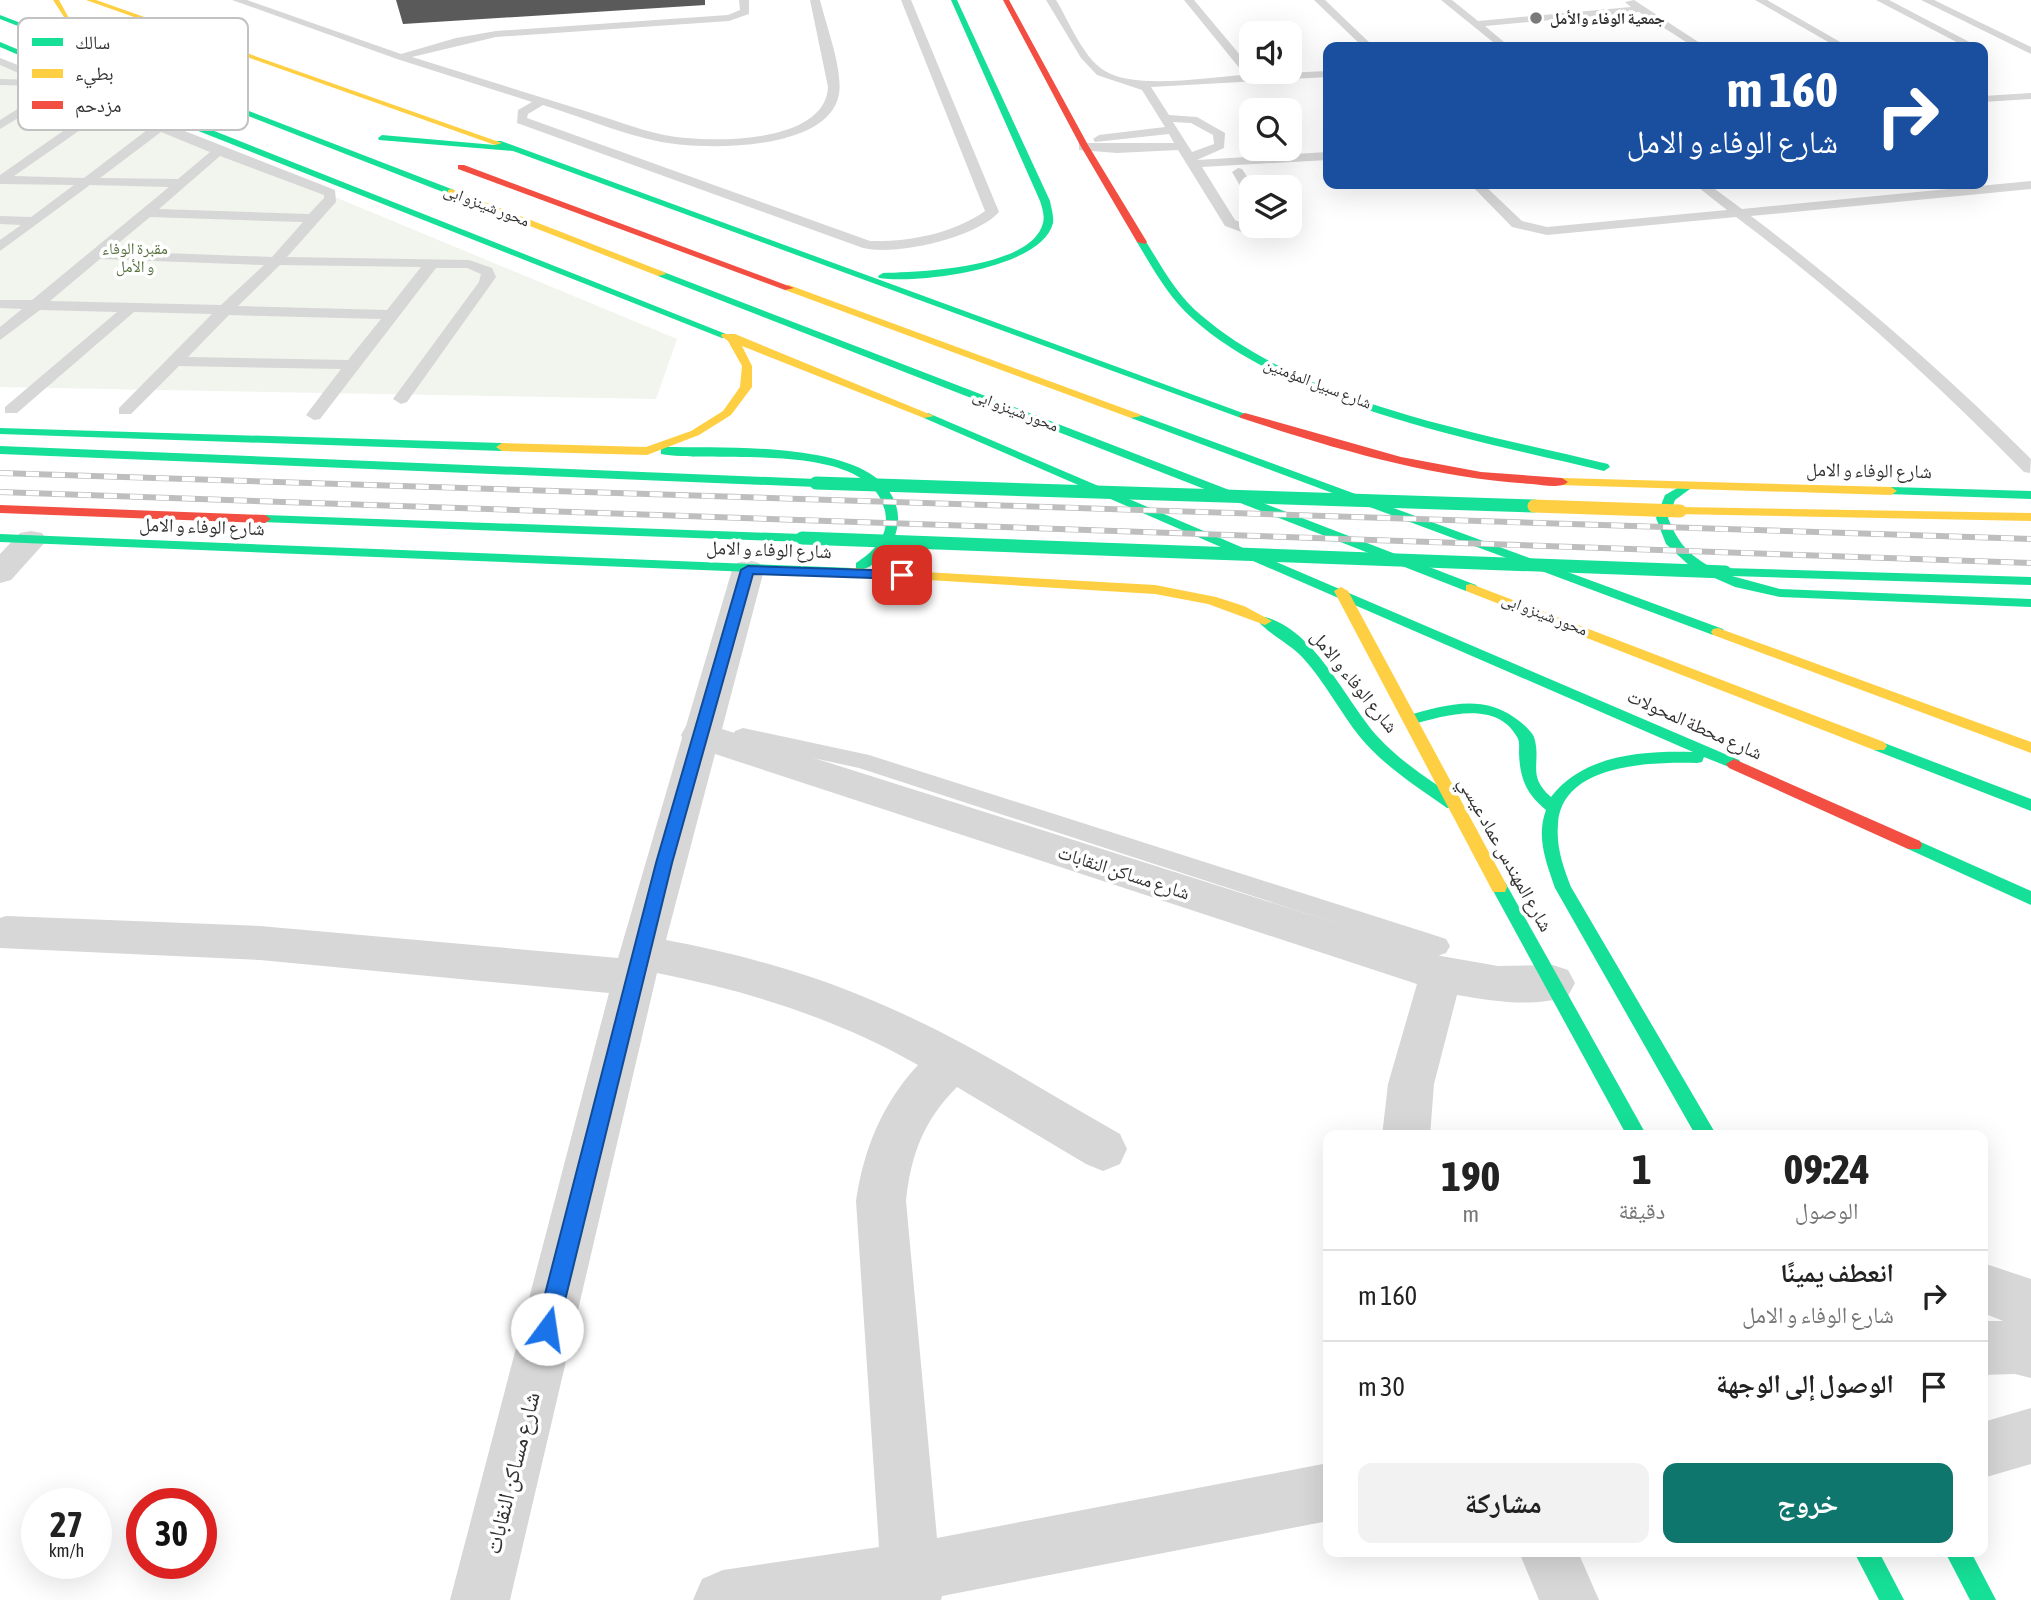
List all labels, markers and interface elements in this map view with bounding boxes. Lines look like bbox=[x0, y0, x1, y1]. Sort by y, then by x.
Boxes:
place label: جمعية الوفاء والأمل bbox=[1550, 9, 1665, 28]
marker: جمعية الوفاء والأمل bbox=[1528, 10, 1544, 26]
legend bbox=[18, 18, 248, 130]
map controls bbox=[1239, 21, 1302, 238]
button: sound bbox=[1239, 21, 1302, 84]
text: سالك bbox=[75, 31, 110, 53]
text: 160 m bbox=[1727, 61, 1838, 117]
text: بطيء bbox=[75, 62, 114, 89]
icon: right bbox=[1862, 70, 1953, 161]
text: مزدحم bbox=[75, 94, 121, 118]
button: search bbox=[1239, 98, 1302, 161]
text: شارع الوفاء و الامل bbox=[1626, 123, 1838, 160]
button: layers bbox=[1239, 175, 1302, 238]
street label: محور شينزو ابى bbox=[441, 180, 532, 231]
park label: مقبرة الوفاء و الأمل bbox=[102, 239, 168, 277]
street label: شارع سبيل المؤمنين bbox=[1261, 354, 1374, 414]
street label: محور شينزو ابى bbox=[970, 385, 1061, 436]
street label: شارع الوفاء و الامل bbox=[1806, 458, 1932, 483]
street label: شارع الوفاء و الامل bbox=[139, 513, 265, 540]
street label: شارع الوفاء و الامل bbox=[706, 536, 832, 563]
pin bbox=[872, 545, 932, 605]
icon: arrive bbox=[883, 556, 921, 594]
street label: محور شينزو ابى bbox=[1499, 589, 1590, 640]
street label: شارع الوفاء و الامل bbox=[1306, 625, 1403, 737]
street label: شارع محطة المحولات bbox=[1624, 684, 1766, 765]
street label: شارع المهندس عماد عيسي bbox=[1450, 773, 1558, 938]
street label: شارع مساكن النقابات bbox=[1055, 840, 1193, 905]
text: 1 bbox=[1632, 1145, 1652, 1193]
text: 09:24 bbox=[1783, 1145, 1870, 1193]
text: 190 bbox=[1441, 1152, 1500, 1200]
text: دقيقة bbox=[1619, 1198, 1665, 1224]
text: الوصول bbox=[1795, 1198, 1858, 1224]
text: m bbox=[1462, 1201, 1479, 1227]
text: انعطف يمينًا bbox=[1780, 1258, 1894, 1288]
icon: right bbox=[1915, 1277, 1953, 1315]
text: 160 m bbox=[1358, 1281, 1417, 1311]
position arrow bbox=[510, 1292, 584, 1366]
text: شارع الوفاء و الامل bbox=[1742, 1302, 1894, 1328]
icon: arrive bbox=[1915, 1368, 1953, 1406]
text: الوصول إلى الوجهة bbox=[1716, 1369, 1894, 1399]
text: 30 m bbox=[1358, 1372, 1405, 1402]
street label: شارع مساكن النقابات bbox=[479, 1389, 547, 1557]
button: مشاركة bbox=[1358, 1463, 1649, 1543]
button: خروج bbox=[1663, 1463, 1953, 1543]
speed limit sign: 30 bbox=[126, 1488, 217, 1579]
text: 27 bbox=[50, 1504, 83, 1544]
text: km/h bbox=[49, 1540, 84, 1561]

